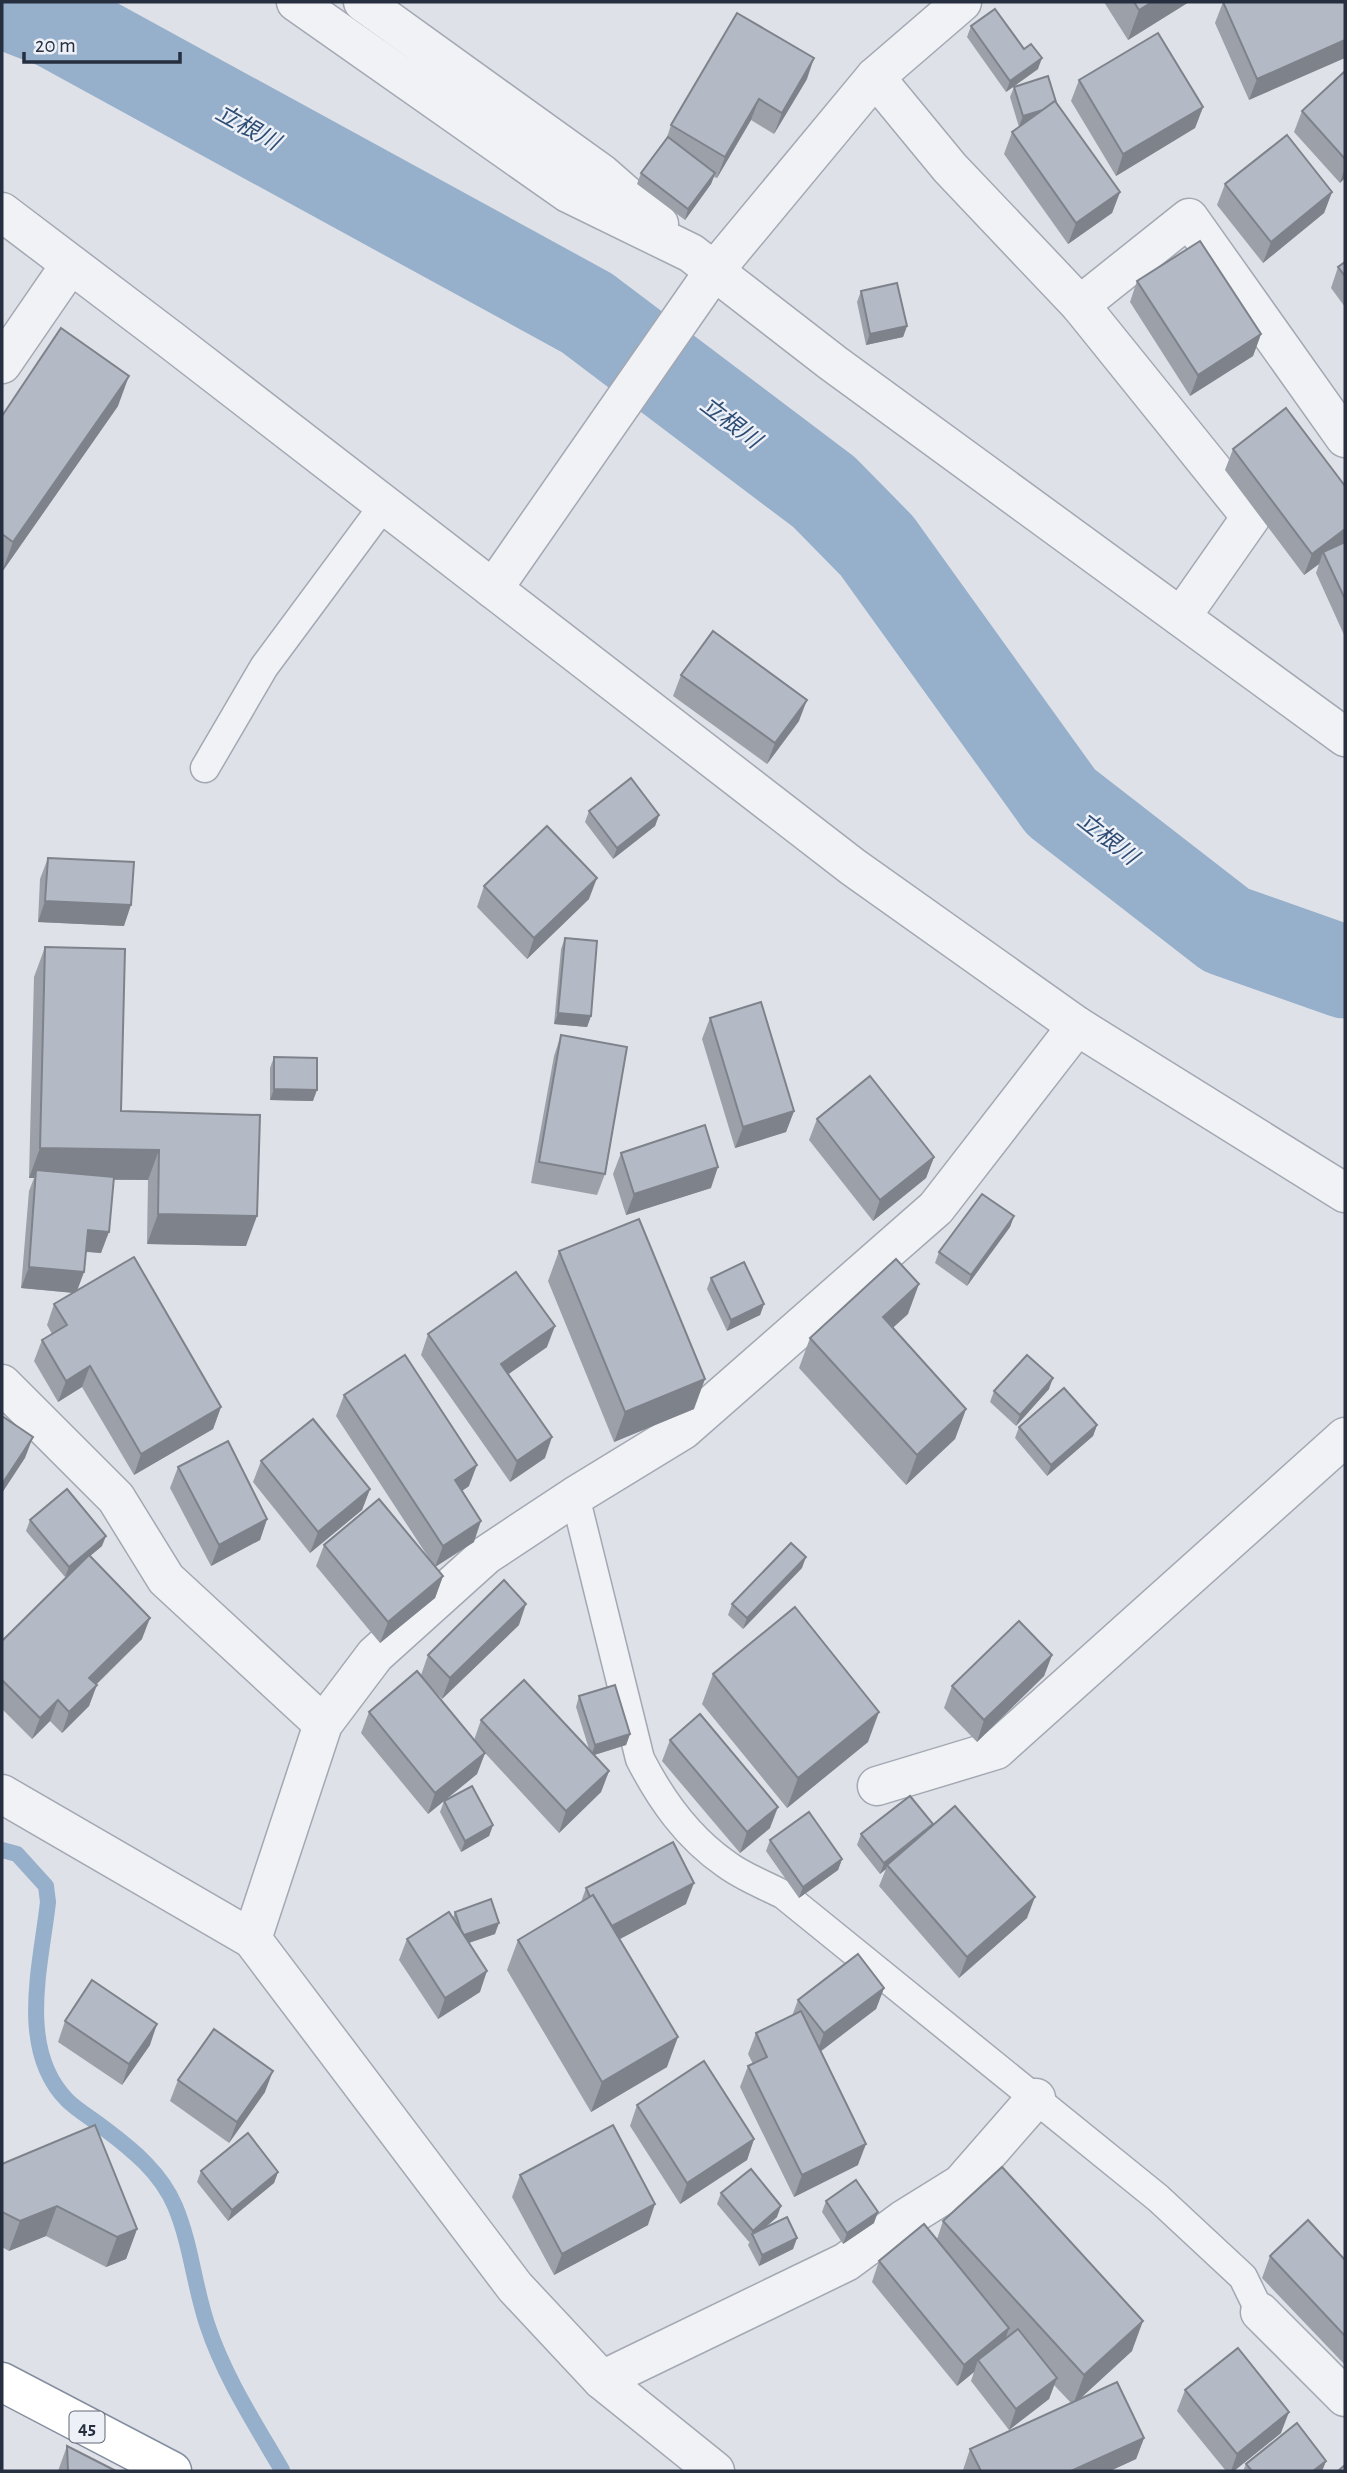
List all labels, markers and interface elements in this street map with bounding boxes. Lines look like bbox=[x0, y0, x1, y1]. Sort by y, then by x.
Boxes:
scale bar bbox=[24, 21, 180, 65]
text: 20 m bbox=[35, 35, 76, 56]
water label: 立根川 bbox=[212, 100, 287, 157]
water label: 立根川 bbox=[696, 392, 768, 455]
water label: 立根川 bbox=[1073, 807, 1145, 871]
road number: 45 bbox=[70, 2412, 104, 2442]

